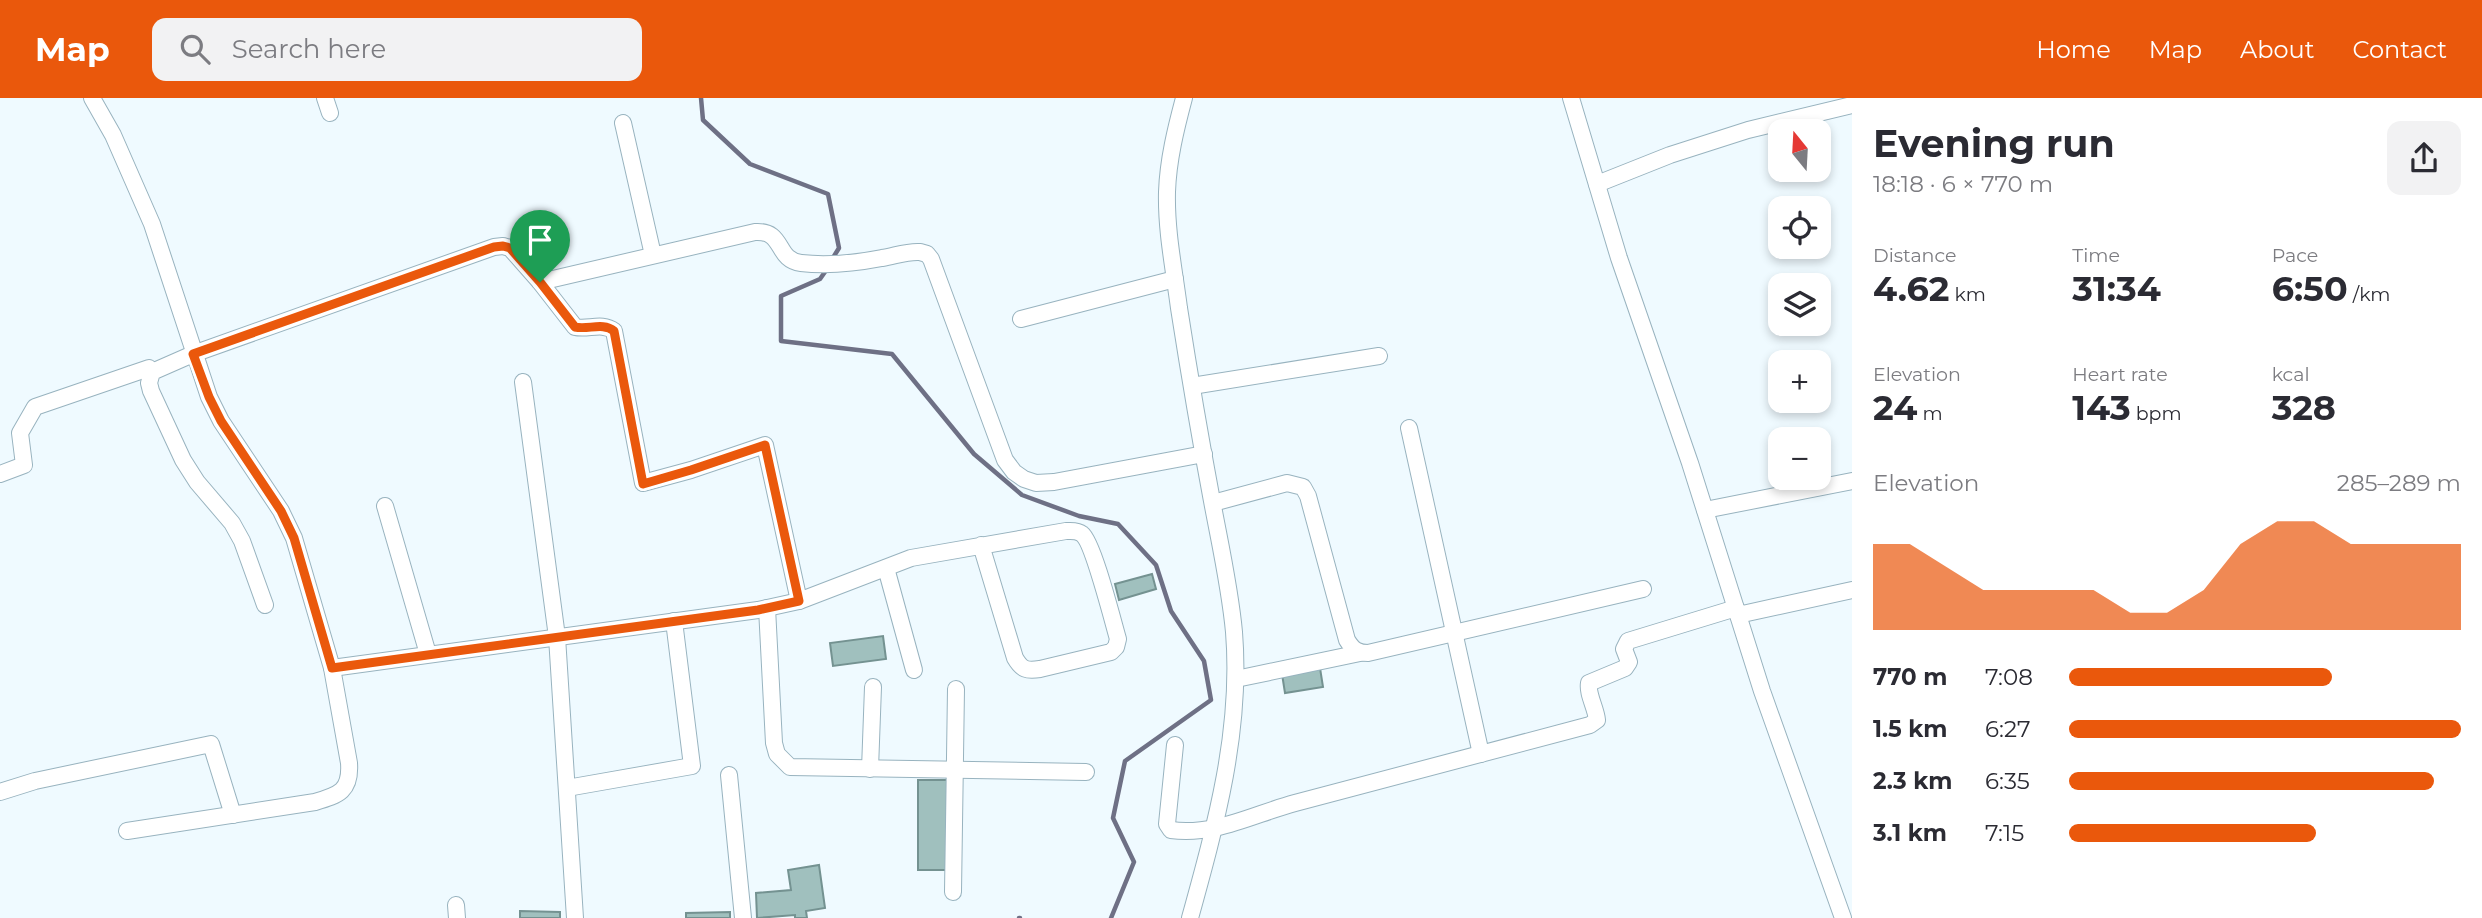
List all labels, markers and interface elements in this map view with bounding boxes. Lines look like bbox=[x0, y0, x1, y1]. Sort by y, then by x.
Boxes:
search box bbox=[152, 18, 642, 81]
text: Map bbox=[35, 29, 110, 69]
icon: search bbox=[176, 30, 214, 68]
text: Search here bbox=[232, 33, 386, 65]
text: Home bbox=[2036, 35, 2111, 64]
text: Map bbox=[2149, 35, 2202, 64]
text: About bbox=[2240, 35, 2314, 64]
text: Contact bbox=[2352, 35, 2447, 64]
north arrow bbox=[1768, 119, 1830, 182]
map controls bbox=[1768, 119, 1831, 490]
text: Evening run bbox=[1873, 120, 2115, 167]
button: share bbox=[2387, 121, 2461, 195]
text: 18:18 · 6 × 770 m bbox=[1873, 170, 2053, 198]
button: locate bbox=[1768, 196, 1831, 259]
pin bbox=[510, 210, 570, 282]
icon: arrive bbox=[521, 221, 559, 259]
text: Distance bbox=[1873, 244, 1956, 267]
text: Time bbox=[2072, 244, 2120, 267]
text: Pace bbox=[2272, 244, 2318, 267]
text: 4.62 bbox=[1873, 267, 1949, 310]
text: 31:34 bbox=[2072, 267, 2161, 310]
text: 6:50 bbox=[2272, 267, 2348, 310]
button: layers bbox=[1768, 273, 1831, 336]
text: km bbox=[1949, 283, 1986, 306]
text: /km bbox=[2348, 283, 2391, 306]
button: + bbox=[1768, 350, 1831, 413]
text: Elevation bbox=[1873, 363, 1961, 386]
text: Heart rate bbox=[2072, 363, 2168, 386]
text: kcal bbox=[2272, 363, 2310, 386]
text: 24 bbox=[1873, 386, 1917, 429]
text: 143 bbox=[2072, 386, 2131, 429]
text: 328 bbox=[2272, 386, 2336, 429]
text: m bbox=[1917, 402, 1943, 425]
text: bpm bbox=[2131, 402, 2182, 425]
button: − bbox=[1768, 427, 1831, 490]
text: Elevation bbox=[1873, 469, 1979, 497]
text: 285–289 m bbox=[2337, 469, 2461, 497]
text: 770 m bbox=[1873, 663, 1947, 691]
text: 7:08 bbox=[1985, 663, 2033, 691]
text: 1.5 km bbox=[1873, 715, 1947, 743]
text: 6:27 bbox=[1985, 715, 2030, 743]
text: 2.3 km bbox=[1873, 767, 1952, 795]
text: 6:35 bbox=[1985, 767, 2030, 795]
text: 3.1 km bbox=[1873, 819, 1947, 847]
text: 7:15 bbox=[1985, 819, 2024, 847]

